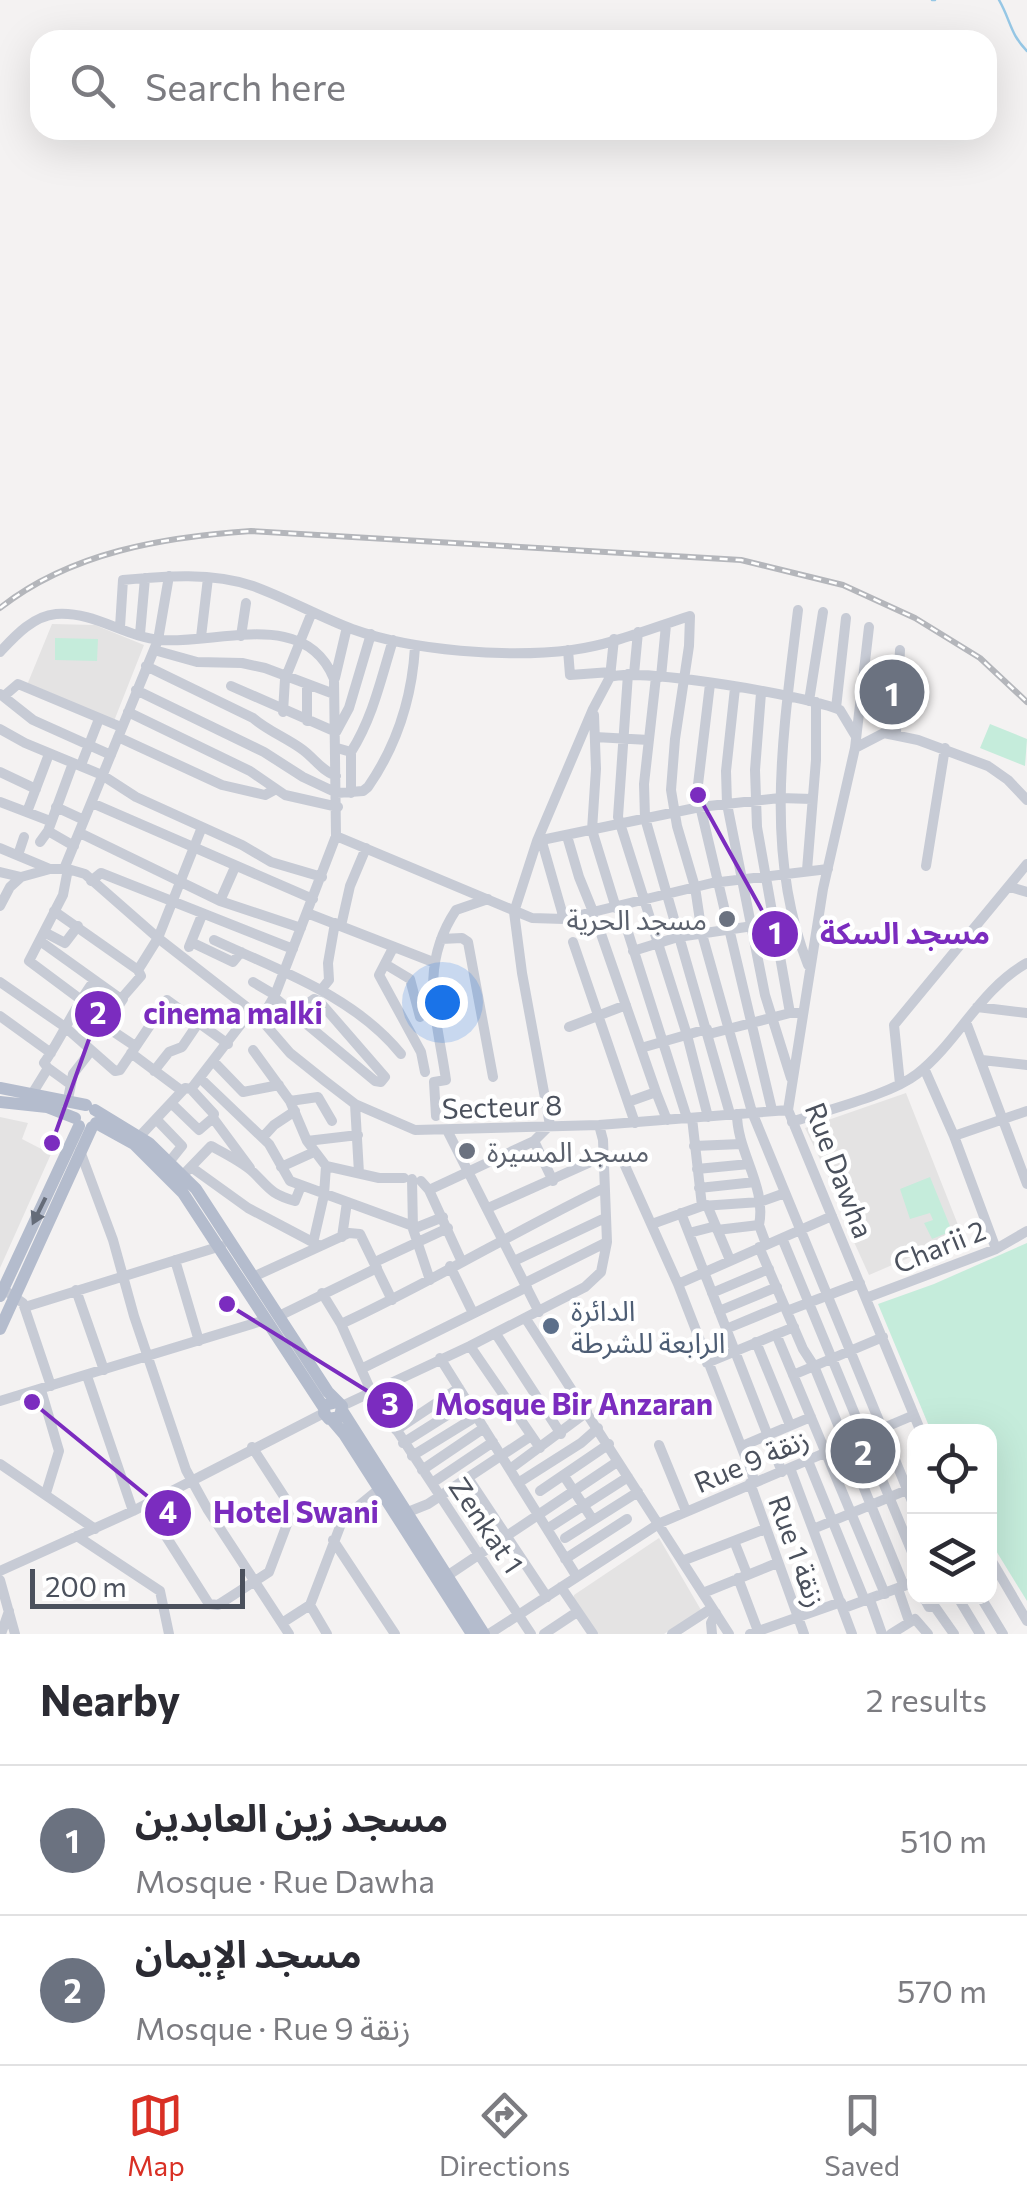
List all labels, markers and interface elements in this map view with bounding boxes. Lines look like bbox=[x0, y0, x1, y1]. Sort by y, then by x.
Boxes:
search box bbox=[30, 30, 997, 140]
icon: search bbox=[65, 58, 120, 113]
text: Search here bbox=[145, 62, 346, 109]
pin: 1 bbox=[860, 654, 924, 730]
place label: مسجد الحرية bbox=[566, 902, 707, 937]
callout: مسجد السكة bbox=[750, 904, 1010, 964]
marker: مسجد الحرية bbox=[716, 908, 738, 930]
text: 1 bbox=[768, 913, 782, 950]
text: مسجد السكة bbox=[820, 913, 990, 951]
your location bbox=[417, 977, 468, 1028]
callout: cinema malki bbox=[73, 984, 343, 1044]
text: 2 bbox=[89, 993, 107, 1030]
text: cinema malki bbox=[143, 993, 323, 1030]
street label: Secteur 8 bbox=[441, 1087, 563, 1125]
street label: Rue Dawha bbox=[799, 1097, 881, 1243]
place label: مسجد المسيرة bbox=[487, 1134, 649, 1169]
marker: مسجد المسيرة bbox=[456, 1140, 478, 1162]
one-way arrow bbox=[30, 1197, 47, 1226]
street label: Charii 2 bbox=[888, 1212, 990, 1280]
place label: الدائرة الرابعة للشرطة bbox=[571, 1293, 725, 1360]
marker: الدائرة الرابعة للشرطة bbox=[540, 1315, 562, 1337]
callout: Mosque Bir Anzaran bbox=[365, 1375, 734, 1435]
text: 3 bbox=[381, 1384, 399, 1421]
text: Mosque Bir Anzaran bbox=[435, 1384, 713, 1421]
pin: 2 bbox=[830, 1414, 896, 1488]
street label: Rue 9 زنقة bbox=[689, 1421, 814, 1500]
map controls bbox=[907, 1424, 997, 1604]
button: locate bbox=[907, 1424, 997, 1514]
street label: Zenkat 1 bbox=[443, 1471, 531, 1579]
callout: Hotel Swani bbox=[143, 1483, 399, 1543]
street label: Rue 1 زنقة bbox=[761, 1491, 834, 1612]
text: 4 bbox=[159, 1492, 177, 1529]
text: Hotel Swani bbox=[213, 1492, 379, 1529]
button: layers bbox=[907, 1514, 997, 1604]
scale bar bbox=[30, 1564, 245, 1608]
text: 200 m bbox=[45, 1569, 127, 1603]
text: Nearby bbox=[40, 1673, 180, 1725]
text: 2 results bbox=[866, 1679, 987, 1719]
text: مسجد زين العابدين bbox=[135, 1793, 448, 1840]
text: 1 bbox=[65, 1820, 80, 1860]
text: 510 m bbox=[900, 1820, 987, 1860]
text: Mosque · Rue Dawha bbox=[135, 1860, 435, 1900]
text: مسجد الإيمان bbox=[135, 1929, 362, 1976]
text: 2 bbox=[63, 1970, 82, 2010]
text: 570 m bbox=[897, 1970, 987, 2010]
text: Mosque · Rue 9 زنقة bbox=[135, 2007, 411, 2047]
tab: Map bbox=[127, 2088, 185, 2182]
tab: Directions bbox=[439, 2088, 570, 2182]
tab: Saved bbox=[824, 2088, 900, 2182]

